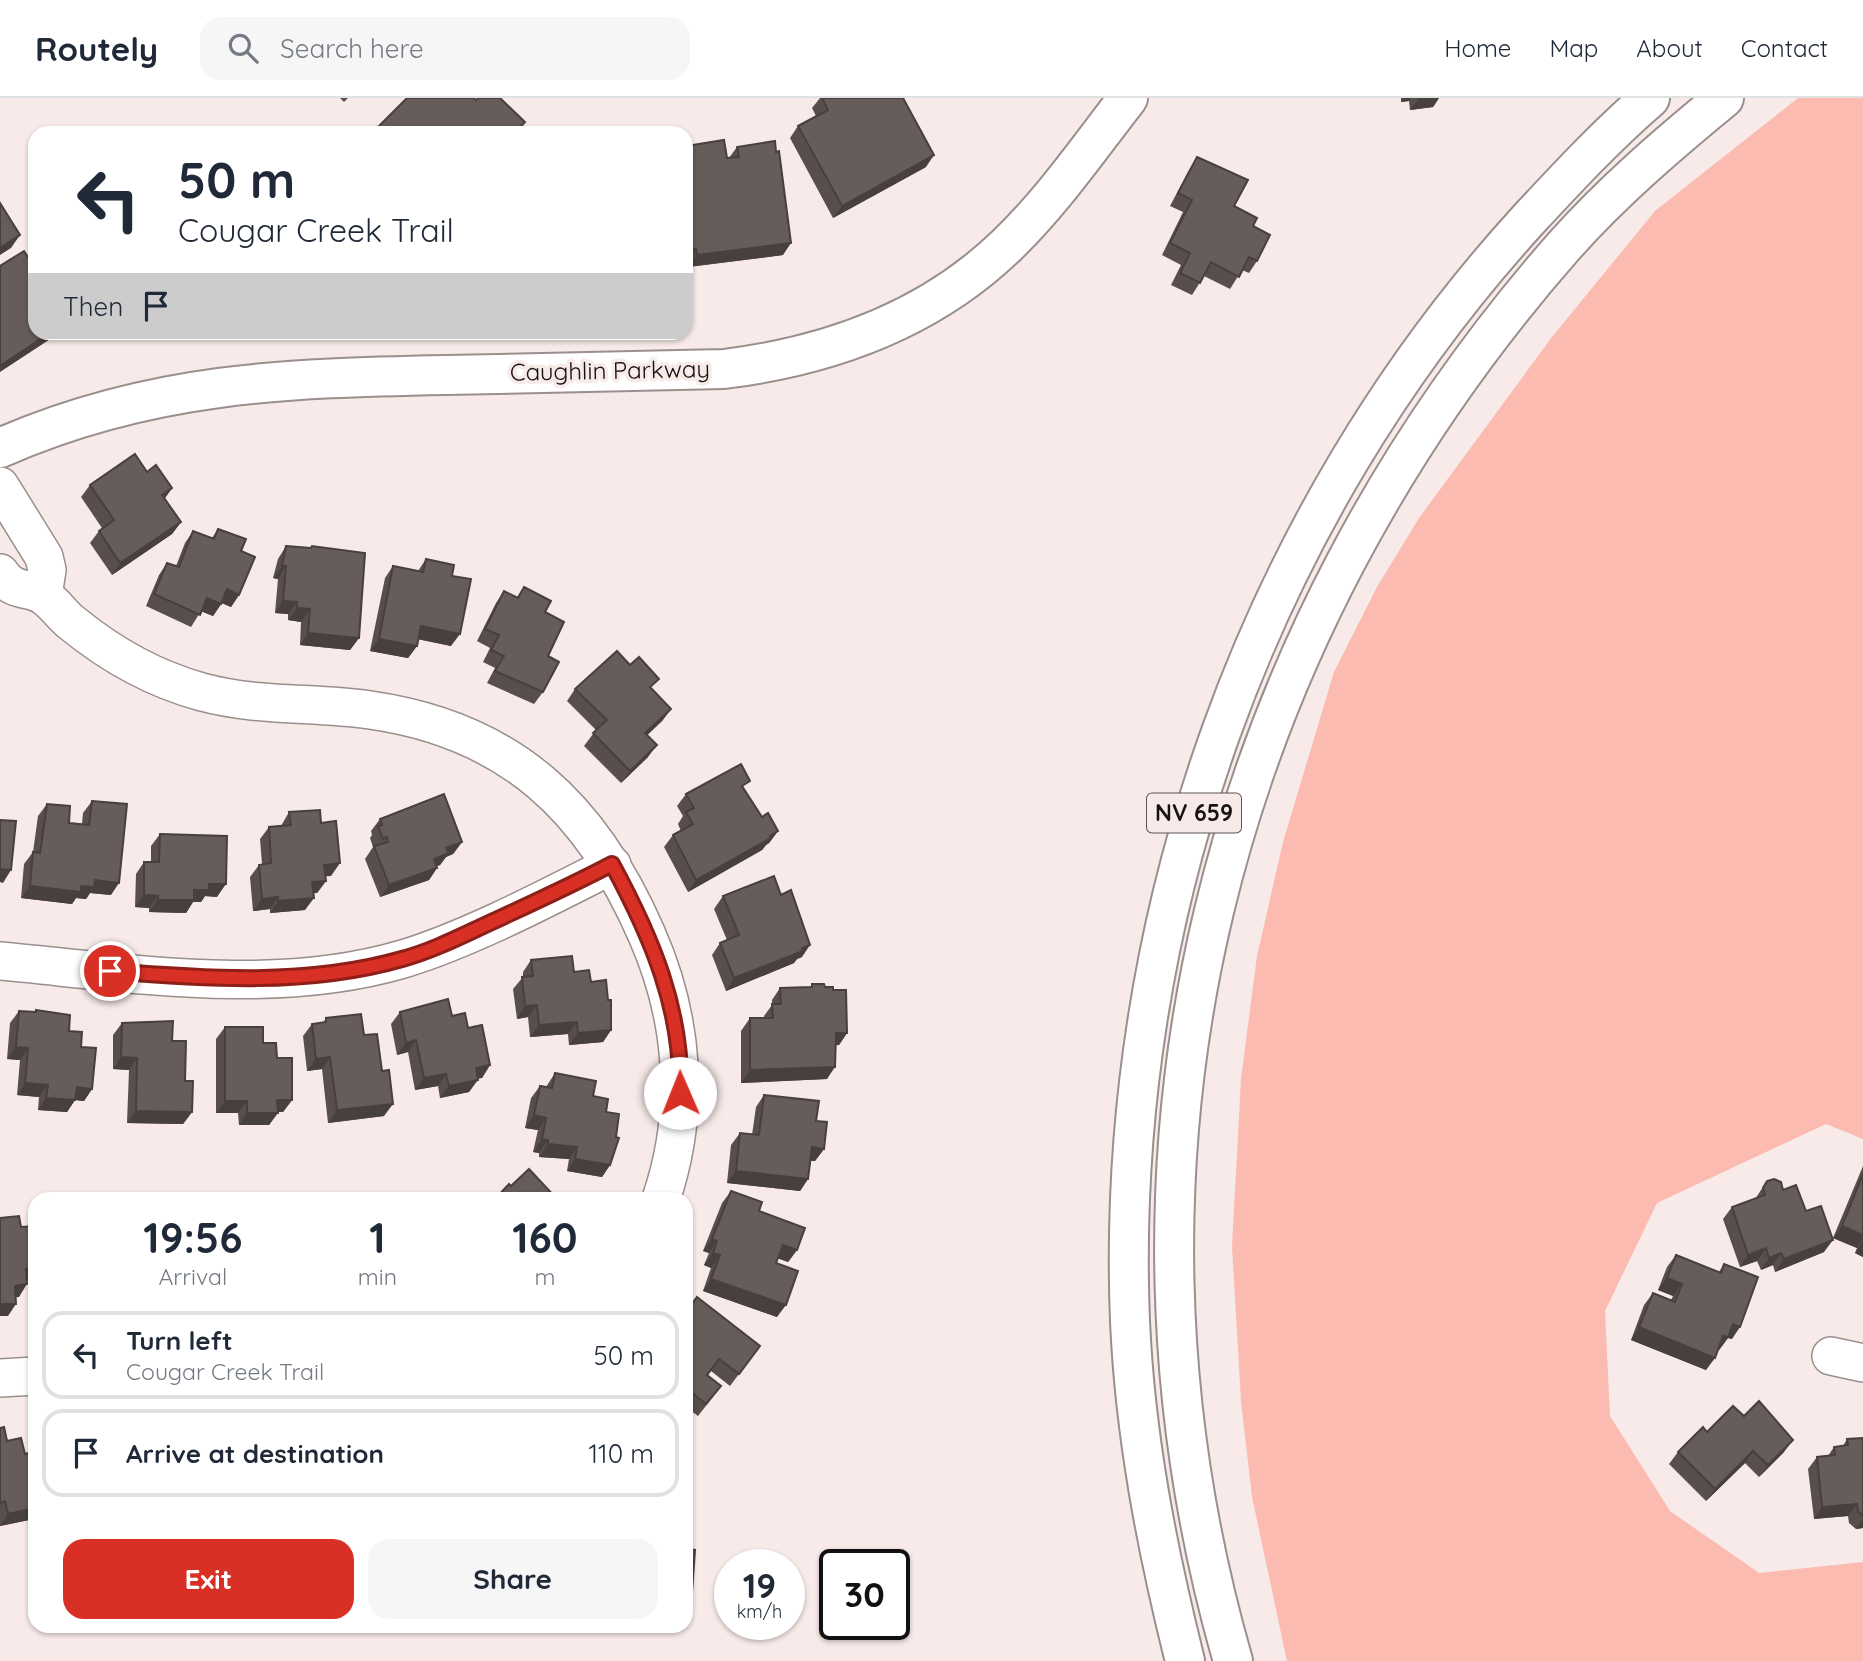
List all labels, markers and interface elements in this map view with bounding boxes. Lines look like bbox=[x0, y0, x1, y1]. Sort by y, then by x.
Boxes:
search box bbox=[200, 17, 690, 80]
text: Routely bbox=[35, 28, 158, 69]
icon: search bbox=[224, 29, 262, 67]
text: Search here bbox=[280, 32, 424, 65]
text: Home bbox=[1444, 33, 1511, 63]
text: Map bbox=[1549, 33, 1598, 63]
text: About bbox=[1636, 33, 1703, 63]
text: Contact bbox=[1741, 33, 1828, 63]
text: 50 m bbox=[178, 149, 295, 210]
icon: left bbox=[63, 154, 154, 245]
text: Cougar Creek Trail bbox=[178, 210, 454, 250]
icon: arrive bbox=[137, 287, 175, 325]
text: Then bbox=[63, 290, 123, 323]
street label: Caughlin Parkway bbox=[510, 353, 710, 387]
road number: NV 659 bbox=[1147, 793, 1241, 832]
pin bbox=[80, 941, 140, 1001]
icon: arrive bbox=[91, 952, 129, 990]
position arrow bbox=[643, 1056, 717, 1130]
text: 19:56 bbox=[143, 1211, 242, 1264]
text: 1 bbox=[369, 1211, 386, 1264]
text: 160 bbox=[512, 1211, 578, 1264]
text: Arrival bbox=[158, 1262, 227, 1291]
text: min bbox=[358, 1262, 397, 1291]
text: m bbox=[534, 1262, 555, 1291]
text: Turn left bbox=[126, 1324, 233, 1357]
icon: left bbox=[67, 1336, 105, 1374]
text: 50 m bbox=[594, 1339, 654, 1372]
text: Cougar Creek Trail bbox=[126, 1357, 324, 1386]
icon: arrive bbox=[67, 1434, 105, 1472]
text: Arrive at destination bbox=[126, 1437, 384, 1470]
text: 110 m bbox=[588, 1437, 654, 1470]
button: Exit bbox=[63, 1539, 354, 1619]
button: Share bbox=[368, 1539, 658, 1619]
speed limit sign: 30 bbox=[819, 1549, 910, 1640]
text: 19 bbox=[743, 1563, 776, 1607]
text: km/h bbox=[737, 1600, 782, 1623]

